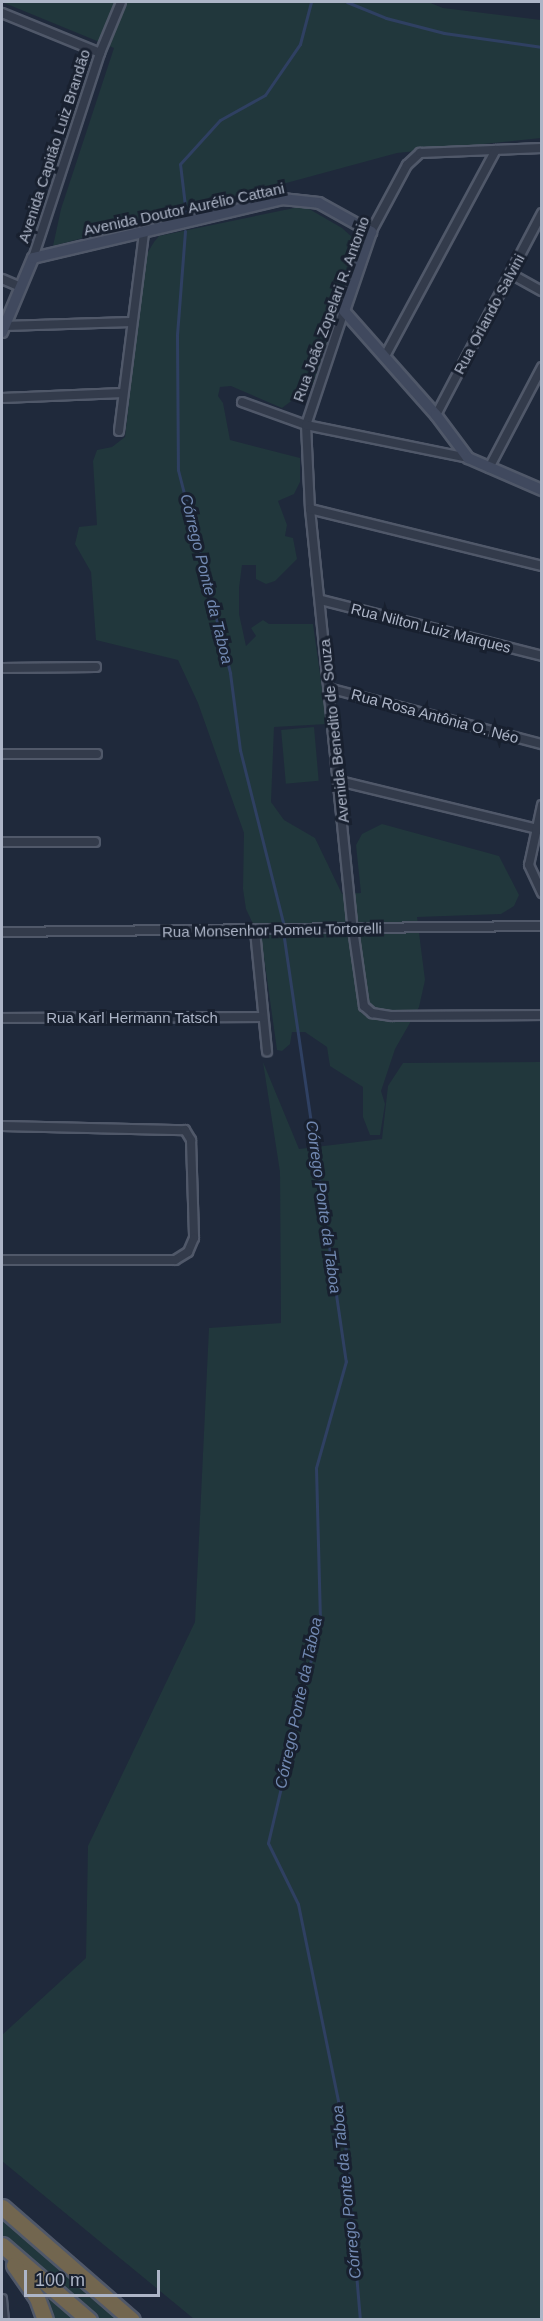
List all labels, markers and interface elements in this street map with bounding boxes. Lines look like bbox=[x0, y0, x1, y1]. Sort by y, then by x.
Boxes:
street label: Avenida Capitão Luiz Brandão bbox=[14, 47, 94, 245]
street label: Avenida Doutor Aurélio Cattani bbox=[82, 179, 286, 239]
street label: Rua João Zopelari R. Antonio bbox=[289, 213, 373, 405]
street label: Rua Orlando Salvini bbox=[450, 251, 528, 377]
water label: Córrego Ponte da Taboa bbox=[176, 492, 236, 666]
street label: Rua Nilton Luiz Marques bbox=[349, 599, 513, 657]
street label: Avenida Benedito de Souza bbox=[315, 638, 353, 824]
street label: Rua Rosa Antônia O. Néo bbox=[349, 685, 521, 747]
street label: Rua Monsenhor Romeu Tortorelli bbox=[162, 919, 382, 941]
street label: Rua Karl Hermann Tatsch bbox=[46, 1009, 218, 1027]
water label: Córrego Ponte da Taboa bbox=[301, 1119, 345, 1295]
water label: Córrego Ponte da Taboa bbox=[271, 1616, 327, 1790]
water label: Córrego Ponte da Taboa bbox=[328, 2104, 366, 2280]
scale bar bbox=[27, 2258, 164, 2296]
text: 100 m bbox=[35, 2270, 85, 2290]

